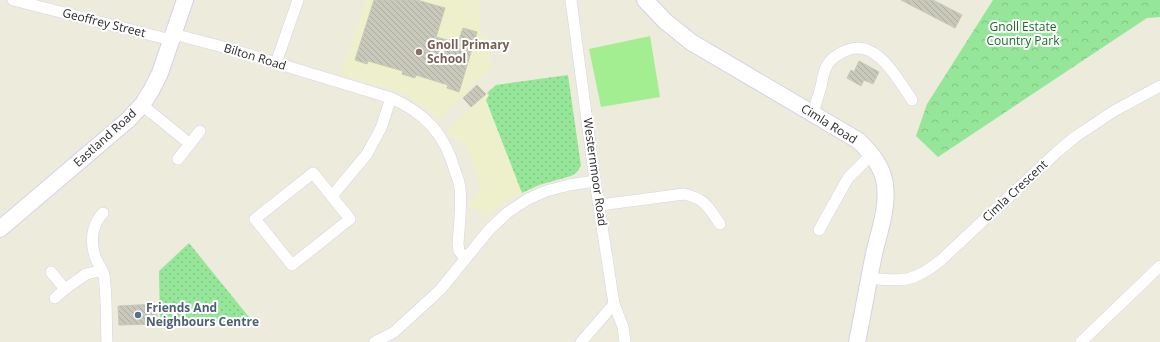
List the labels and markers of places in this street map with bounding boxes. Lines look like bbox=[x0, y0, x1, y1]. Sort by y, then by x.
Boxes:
place label: Gnoll Primary School bbox=[427, 36, 510, 67]
marker: Gnoll Primary School bbox=[414, 47, 424, 57]
place label: Friends And Neighbours Centre bbox=[146, 299, 259, 330]
marker: Friends And Neighbours Centre bbox=[133, 310, 143, 320]

